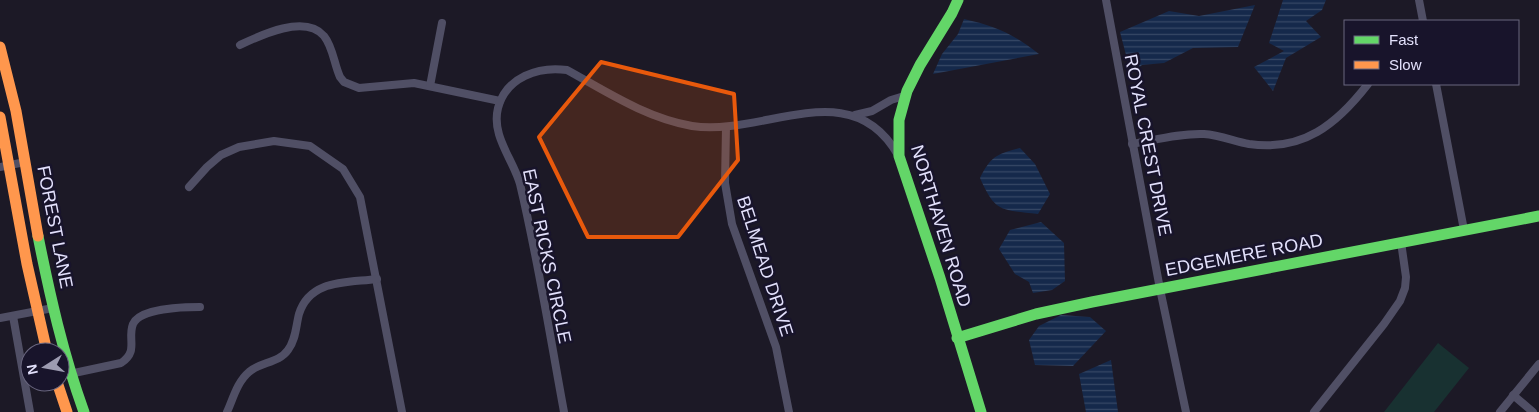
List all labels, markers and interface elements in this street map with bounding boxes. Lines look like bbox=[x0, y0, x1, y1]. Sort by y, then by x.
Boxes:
legend bbox=[1344, 20, 1519, 85]
text: Fast bbox=[1389, 31, 1419, 48]
street label: ROYAL CREST DRIVE bbox=[1121, 52, 1175, 238]
text: Slow bbox=[1389, 56, 1422, 73]
street label: NORTHAVEN ROAD bbox=[907, 143, 975, 309]
street label: FOREST LANE bbox=[33, 164, 77, 290]
street label: EAST RICKS CIRCLE bbox=[519, 167, 575, 345]
street label: BELMEAD DRIVE bbox=[733, 193, 797, 339]
street label: EDGEMERE ROAD bbox=[1164, 230, 1324, 280]
north arrow bbox=[20, 342, 70, 392]
text: N bbox=[23, 363, 41, 376]

